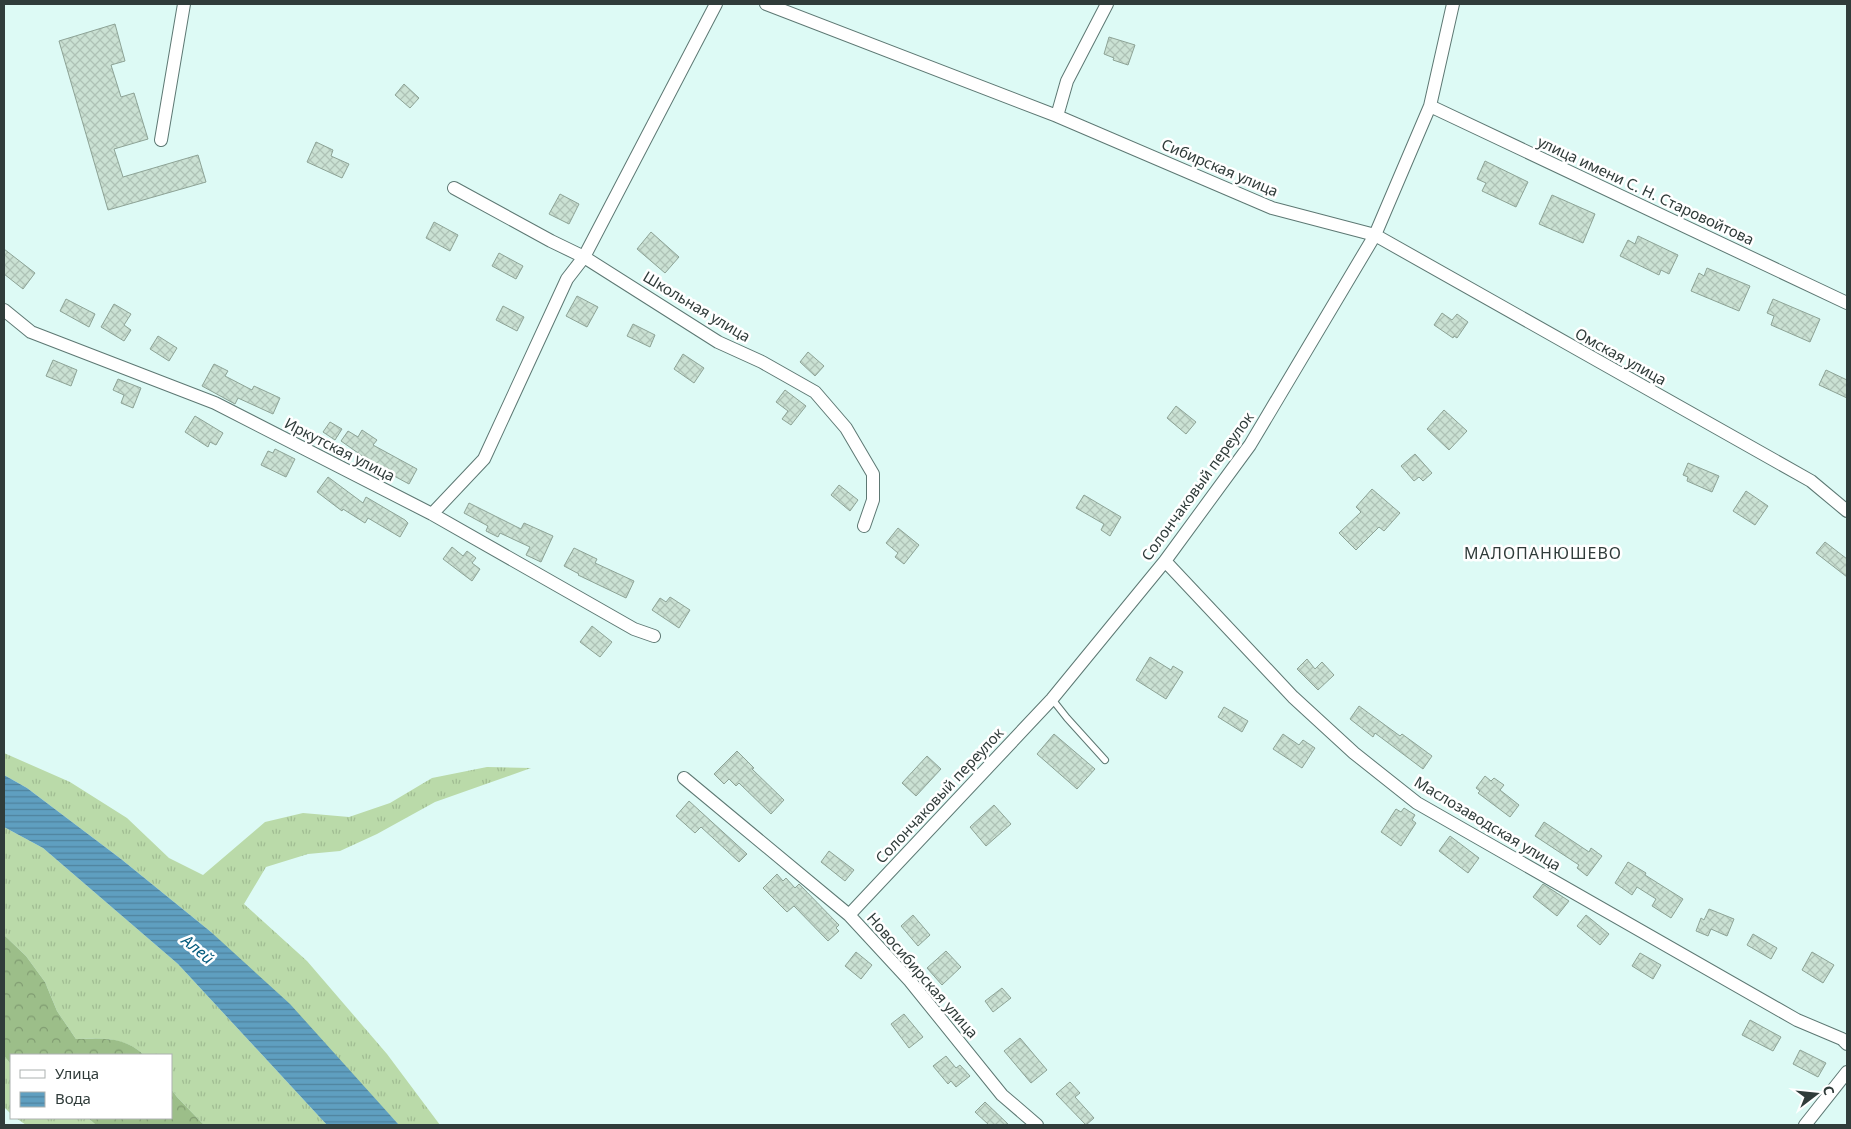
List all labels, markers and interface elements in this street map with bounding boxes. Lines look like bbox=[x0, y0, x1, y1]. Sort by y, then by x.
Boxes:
street label: улица имени С. Н. Старовойтова bbox=[1535, 131, 1757, 249]
street label: Сибирская улица bbox=[1159, 133, 1281, 201]
street label: Школьная улица bbox=[640, 266, 754, 346]
street label: Омская улица bbox=[1572, 323, 1670, 389]
street label: Солончаковый переулок bbox=[1136, 408, 1258, 564]
street label: Иркутская улица bbox=[281, 413, 399, 485]
district label: МАЛОПАНЮШЕВО bbox=[1464, 542, 1622, 564]
street label: Солончаковый переулок bbox=[871, 723, 1007, 867]
street label: Маслозаводская улица bbox=[1411, 771, 1565, 875]
street label: Новосибирская улица bbox=[863, 908, 983, 1042]
water label: Алей bbox=[177, 929, 219, 969]
legend bbox=[10, 1054, 172, 1119]
text: Улица bbox=[55, 1063, 99, 1083]
north arrow bbox=[1791, 1069, 1841, 1119]
text: С bbox=[1819, 1083, 1839, 1097]
text: Вода bbox=[55, 1088, 91, 1108]

